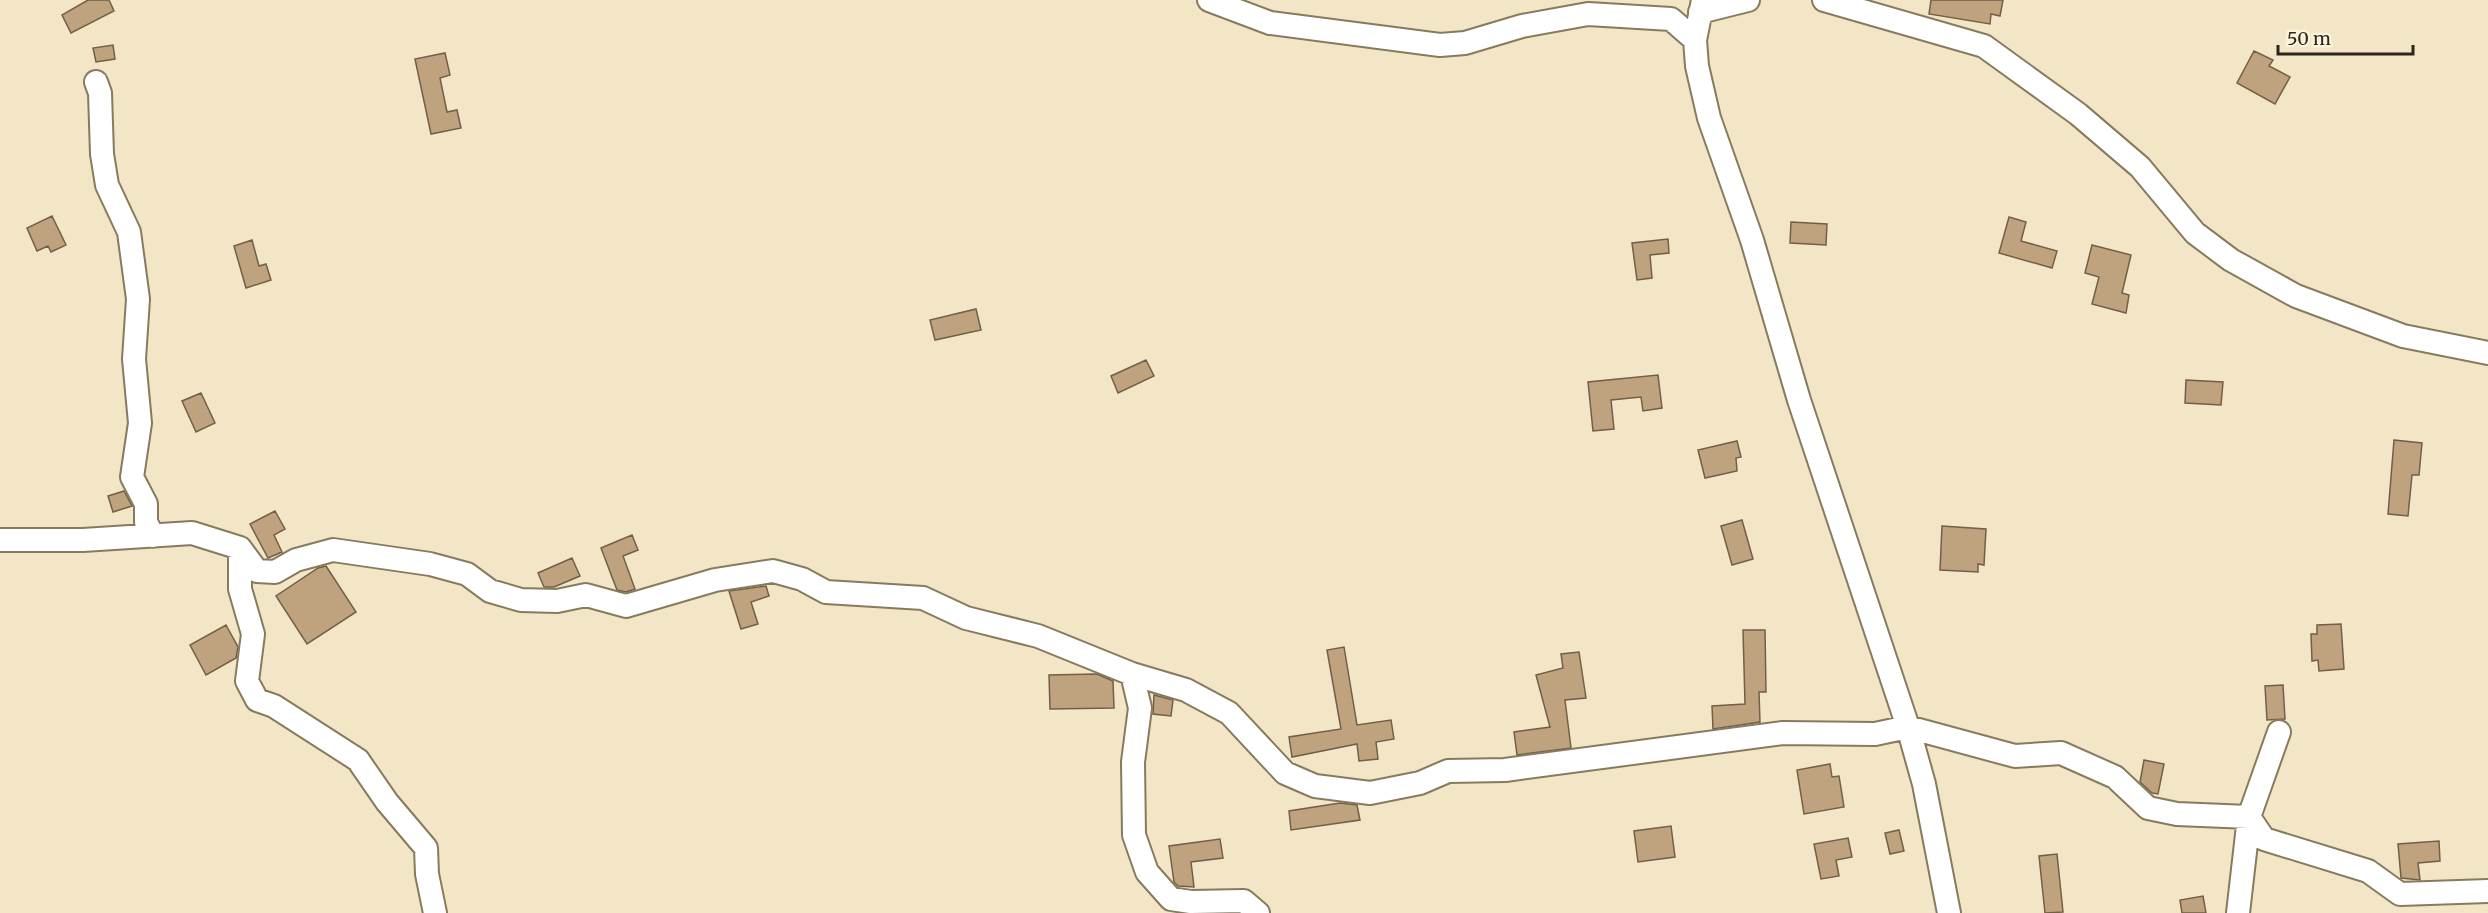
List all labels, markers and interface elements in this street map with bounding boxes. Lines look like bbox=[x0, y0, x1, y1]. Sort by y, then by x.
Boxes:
scale bar bbox=[2278, 18, 2413, 56]
text: 50 m bbox=[2287, 27, 2331, 50]

